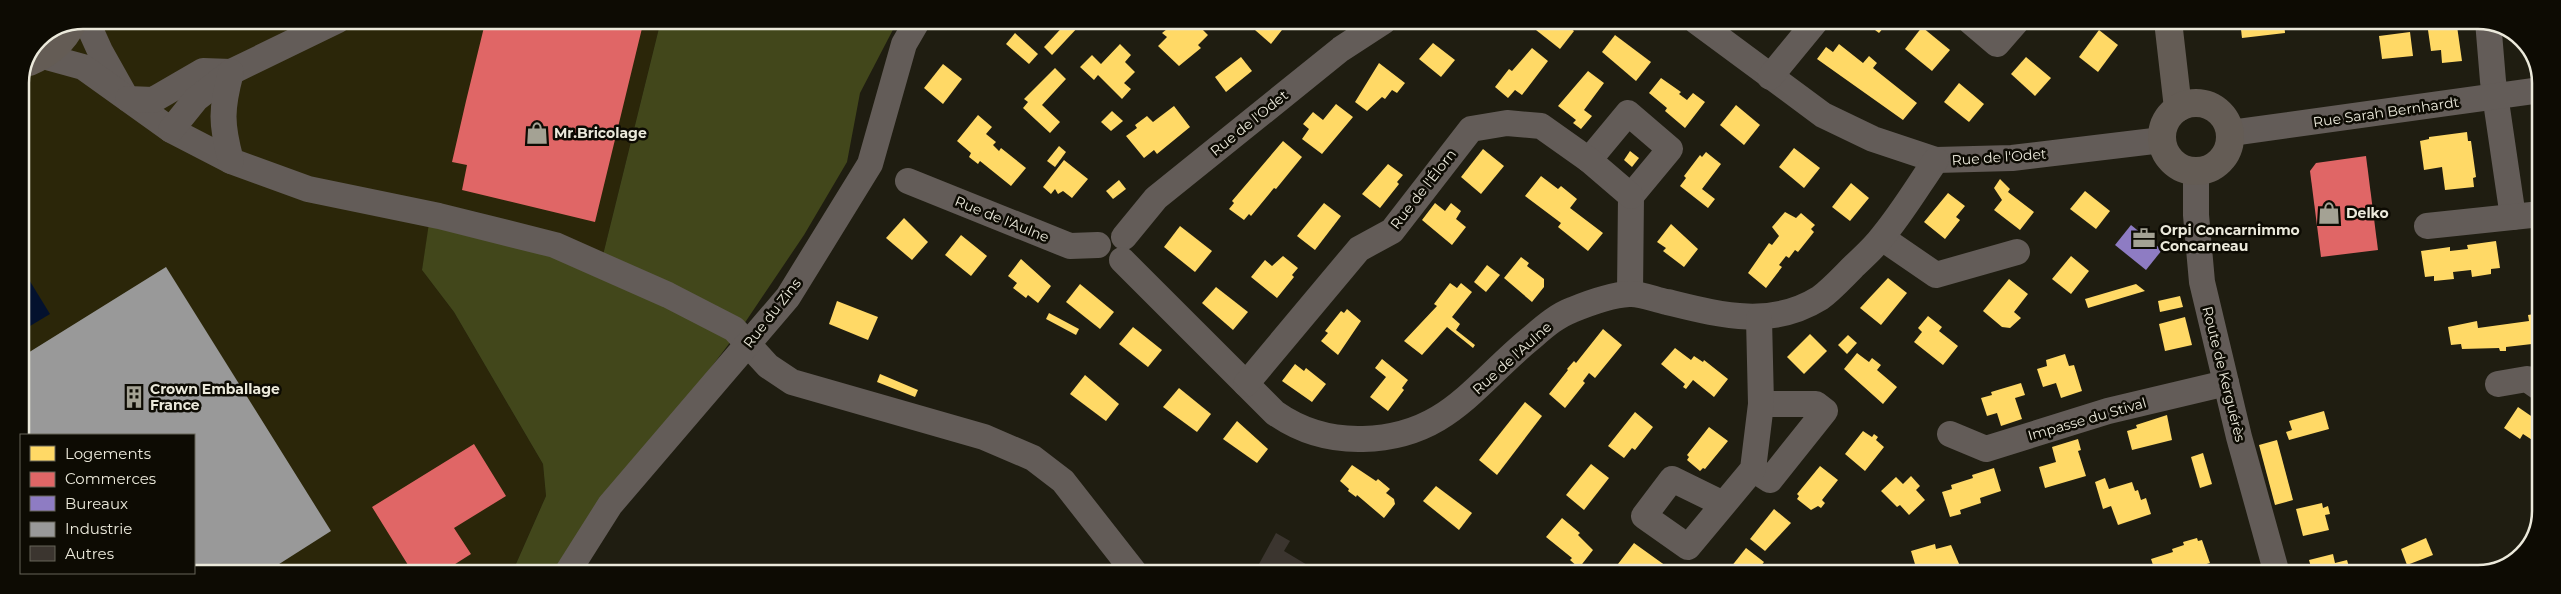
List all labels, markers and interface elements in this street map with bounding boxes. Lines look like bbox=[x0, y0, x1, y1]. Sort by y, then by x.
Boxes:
street label: Rue de l'Odet bbox=[1206, 86, 1292, 160]
street label: Rue Sarah Bernhardt bbox=[2312, 93, 2460, 131]
shop icon: Mr.Bricolage bbox=[524, 120, 550, 146]
place label: Mr.Bricolage bbox=[554, 124, 647, 142]
street label: Rue de l'Élorn bbox=[1386, 145, 1460, 233]
street label: Rue de l'Odet bbox=[1951, 145, 2047, 169]
street label: Rue de l'Aulne bbox=[952, 192, 1052, 246]
shop icon: Delko bbox=[2316, 200, 2342, 226]
place label: Delko bbox=[2346, 204, 2389, 222]
place label: Orpi Concarnimmo Concarneau bbox=[2160, 221, 2300, 255]
office icon: Orpi Concarnimmo Concarneau bbox=[2131, 225, 2157, 251]
street label: Rue du Zins bbox=[739, 274, 805, 351]
street label: Route de Kerguérès bbox=[2198, 304, 2250, 444]
street label: Rue de l'Aulne bbox=[1469, 318, 1555, 398]
place label: Crown Emballage France bbox=[150, 380, 280, 414]
building icon: Crown Emballage France bbox=[121, 384, 147, 410]
street label: Impasse du Stival bbox=[2026, 393, 2148, 445]
legend bbox=[20, 434, 195, 574]
text: Logements bbox=[65, 444, 151, 463]
text: Commerces bbox=[65, 469, 156, 488]
text: Bureaux bbox=[65, 494, 128, 513]
text: Industrie bbox=[65, 519, 132, 538]
text: Autres bbox=[65, 544, 114, 563]

